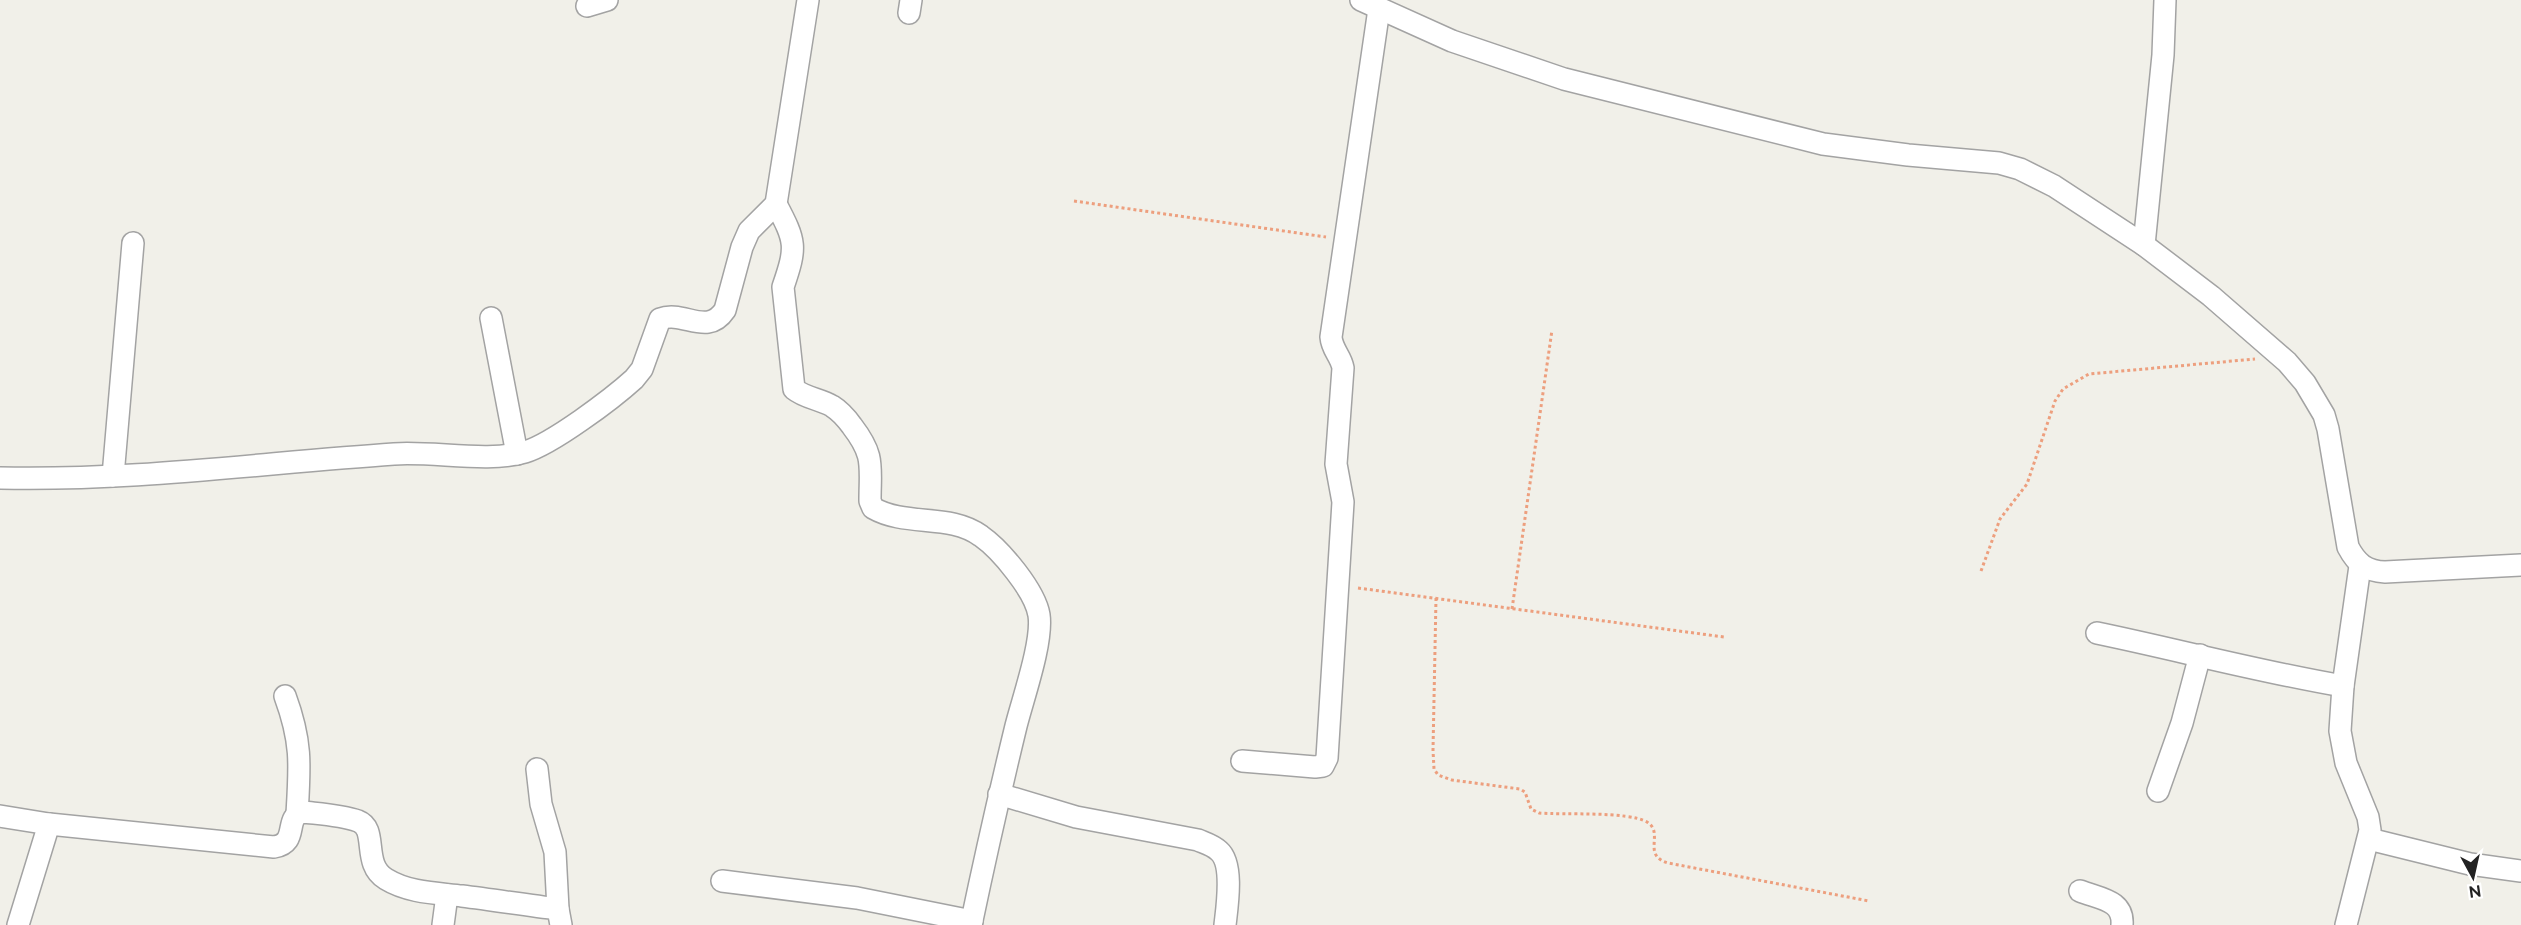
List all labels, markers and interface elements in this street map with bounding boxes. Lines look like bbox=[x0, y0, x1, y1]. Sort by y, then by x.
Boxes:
north arrow bbox=[2443, 847, 2503, 907]
text: N bbox=[2468, 881, 2482, 902]

